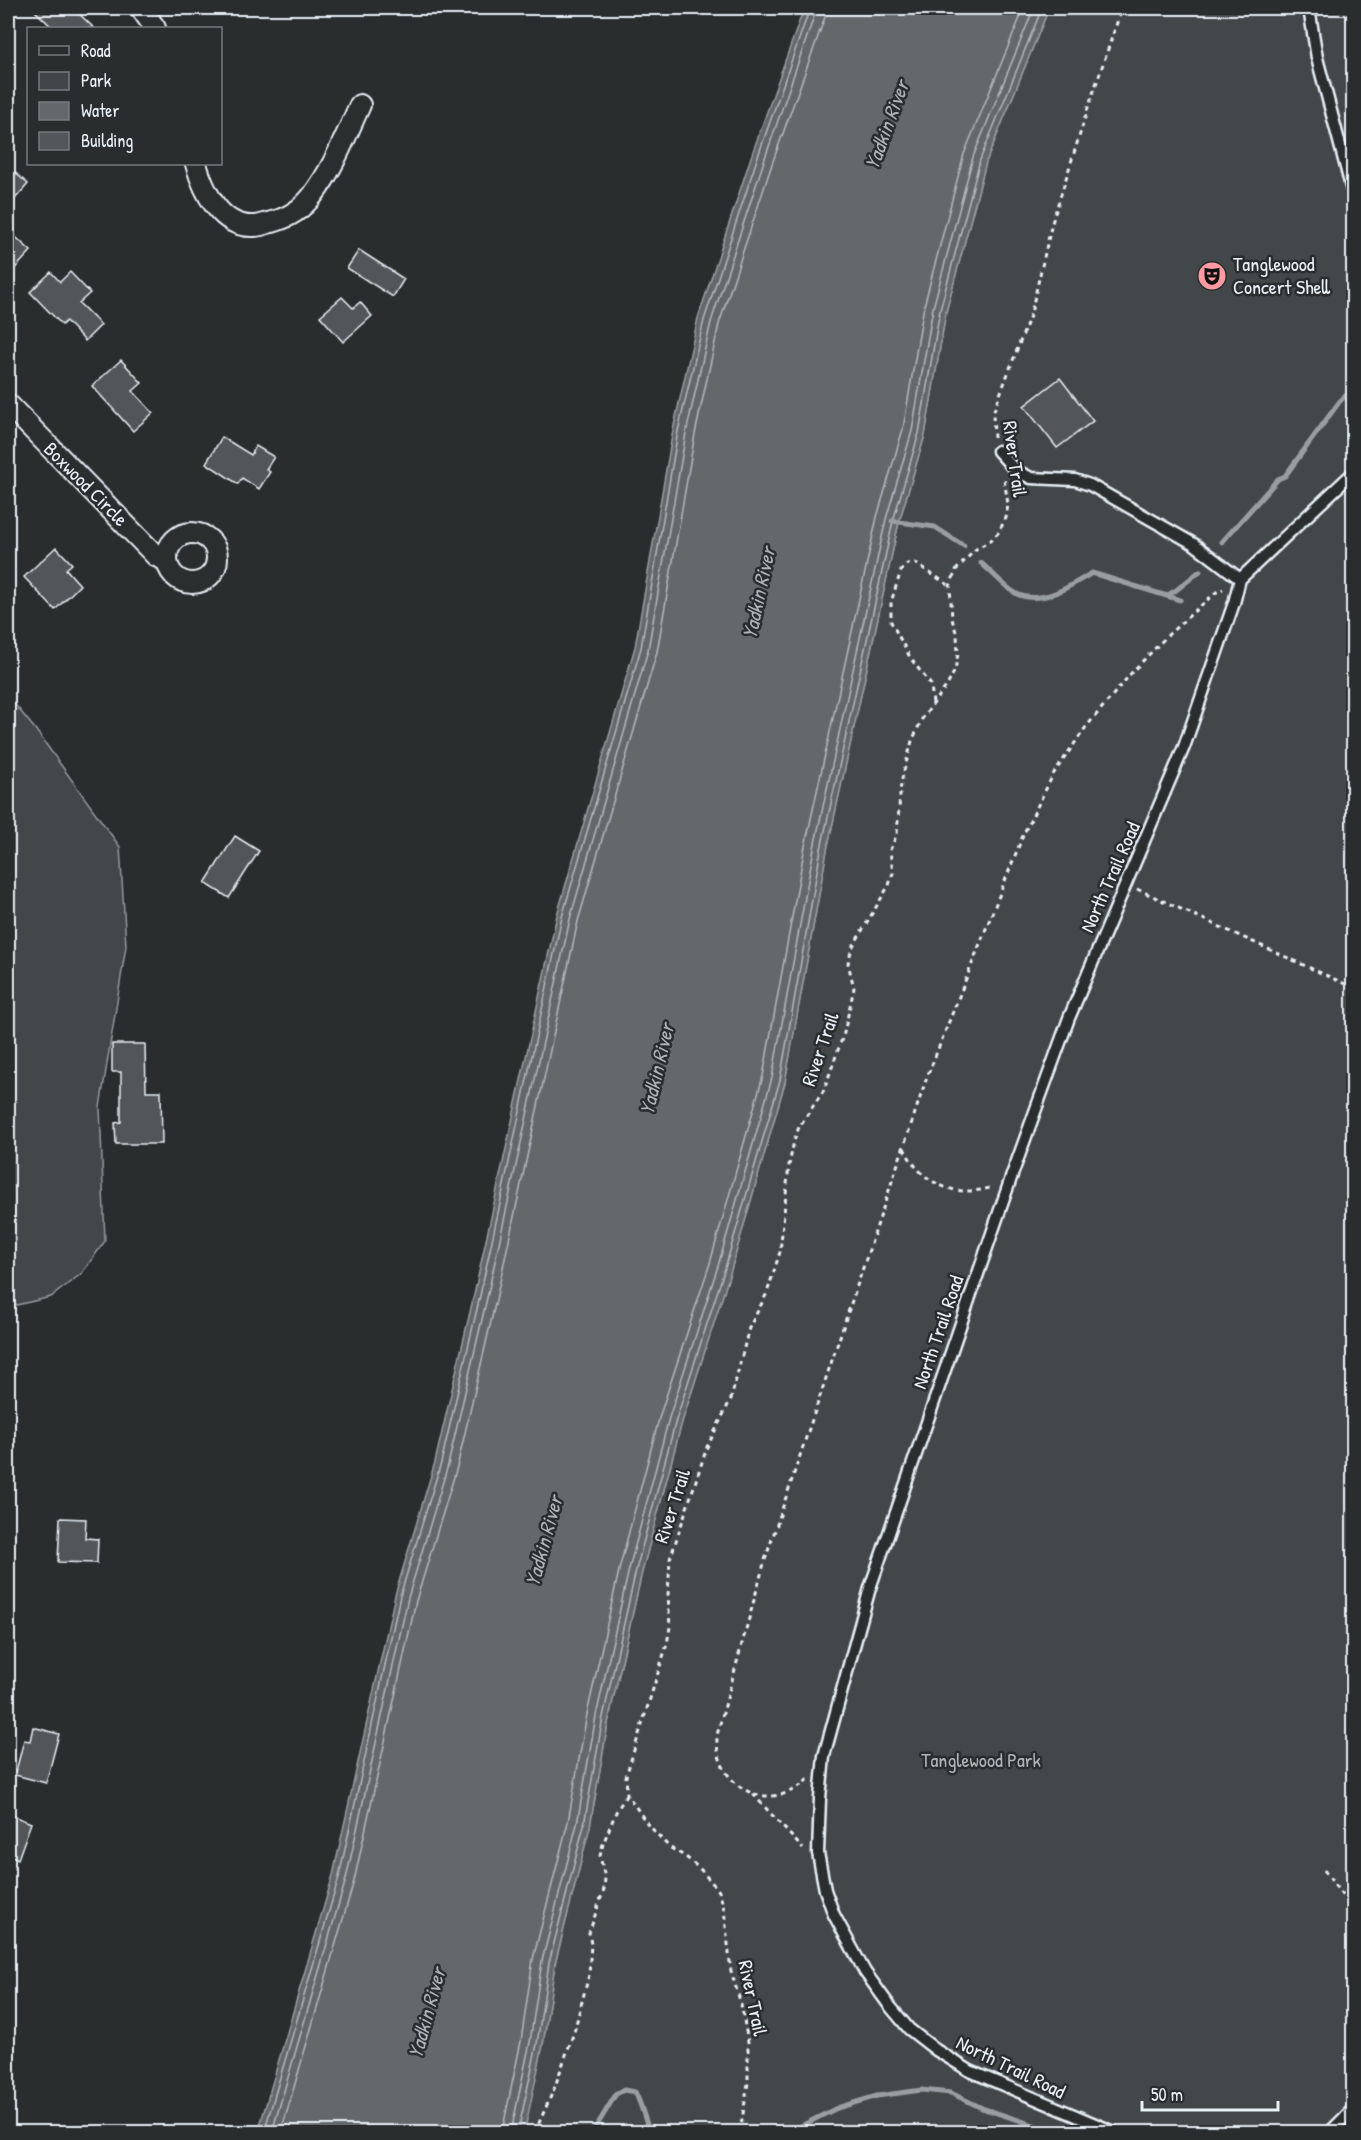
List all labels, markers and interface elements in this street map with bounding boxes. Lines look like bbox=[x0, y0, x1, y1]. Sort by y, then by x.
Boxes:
legend bbox=[27, 27, 222, 165]
text: Road bbox=[81, 38, 111, 63]
text: Park bbox=[81, 68, 112, 93]
water label: Yadkin River bbox=[857, 74, 917, 173]
text: Water bbox=[81, 98, 119, 123]
text: Building bbox=[81, 128, 133, 153]
place label: Tanglewood Concert Shell bbox=[1233, 250, 1330, 300]
theatre icon: Tanglewood Concert Shell bbox=[1196, 260, 1228, 292]
street label: River Trail bbox=[997, 419, 1034, 499]
street label: Boxwood Circle bbox=[38, 436, 135, 532]
water label: Yadkin River bbox=[735, 542, 783, 641]
street label: North Trail Road bbox=[1073, 817, 1146, 936]
street label: River Trail bbox=[794, 1008, 845, 1089]
water label: Yadkin River bbox=[632, 1018, 682, 1117]
street label: North Trail Road bbox=[905, 1271, 970, 1392]
street label: River Trail bbox=[647, 1465, 696, 1546]
water label: Yadkin River bbox=[518, 1490, 570, 1589]
park label: Tanglewood Park bbox=[921, 1746, 1041, 1773]
street label: River Trail bbox=[732, 1958, 775, 2039]
water label: Yadkin River bbox=[401, 1962, 453, 2061]
street label: North Trail Road bbox=[952, 2028, 1071, 2105]
scale bar bbox=[1142, 2074, 1278, 2112]
text: 50 m bbox=[1151, 2082, 1183, 2107]

